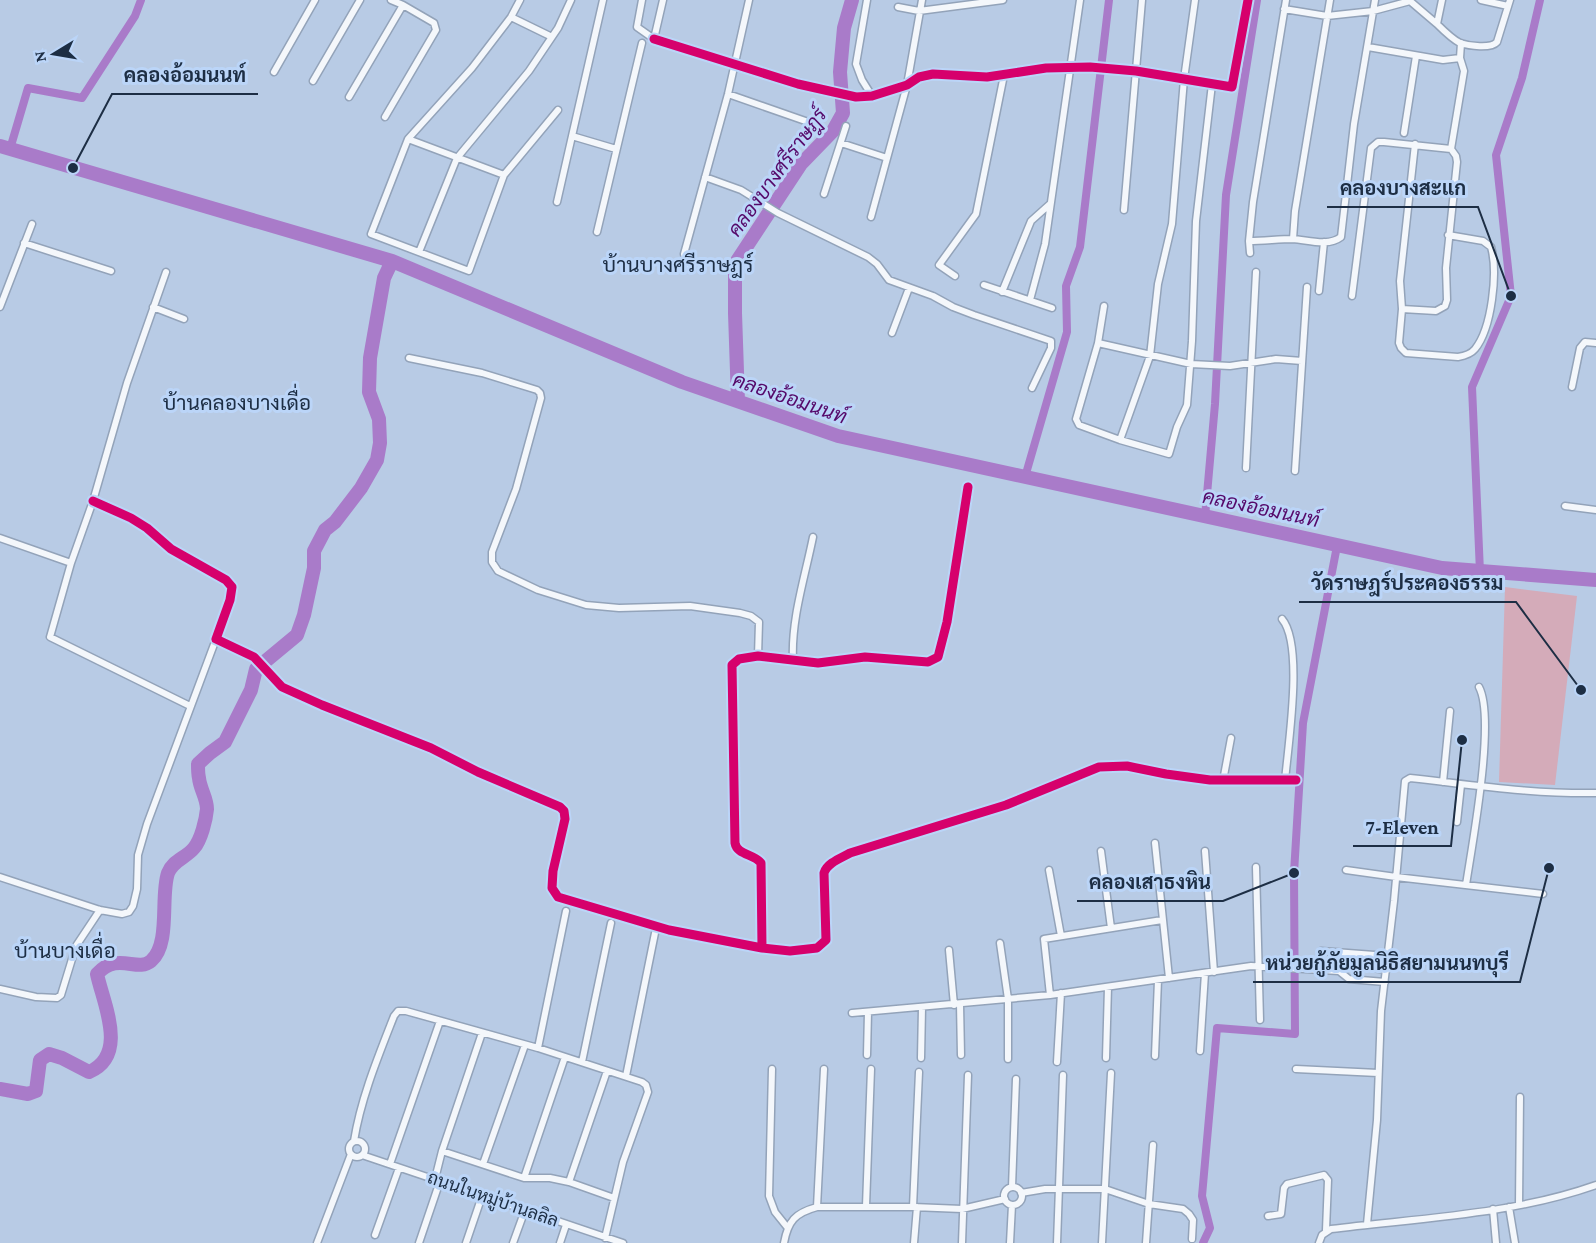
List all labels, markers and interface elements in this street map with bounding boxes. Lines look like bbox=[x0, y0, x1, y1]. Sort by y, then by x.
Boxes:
north arrow bbox=[24, 24, 84, 84]
text: N bbox=[30, 50, 49, 64]
callout: คลองอ้อมนนท์ bbox=[112, 56, 258, 94]
text: คลองอ้อมนนท์ bbox=[124, 62, 247, 86]
water label: คลองบางศรีราษฎร์ bbox=[721, 100, 835, 242]
callout: คลองบางสะแก bbox=[1327, 169, 1478, 207]
text: คลองบางสะแก bbox=[1340, 177, 1466, 199]
district label: บ้านบางศรีราษฎร์ bbox=[603, 251, 753, 279]
water label: คลองอ้อมนนท์ bbox=[730, 365, 853, 429]
district label: บ้านคลองบางเดื่อ bbox=[163, 383, 311, 415]
water label: คลองอ้อมนนท์ bbox=[1201, 482, 1325, 532]
callout: วัดราษฎร์ประคองธรรม bbox=[1299, 564, 1516, 602]
text: วัดราษฎร์ประคองธรรม bbox=[1311, 570, 1503, 597]
callout: 7-Eleven bbox=[1353, 808, 1451, 846]
text: 7-Eleven bbox=[1365, 816, 1439, 838]
callout: คลองเสาธงหิน bbox=[1077, 863, 1223, 901]
text: คลองเสาธงหิน bbox=[1089, 870, 1211, 893]
district label: บ้านบางเดื่อ bbox=[14, 931, 116, 963]
callout: หน่วยกู้ภัยมูลนิธิสยามนนทบุรี bbox=[1253, 944, 1520, 982]
text: หน่วยกู้ภัยมูลนิธิสยามนนทบุรี bbox=[1266, 950, 1509, 978]
street label: ถนนในหมู่บ้านลลิล bbox=[424, 1164, 562, 1234]

